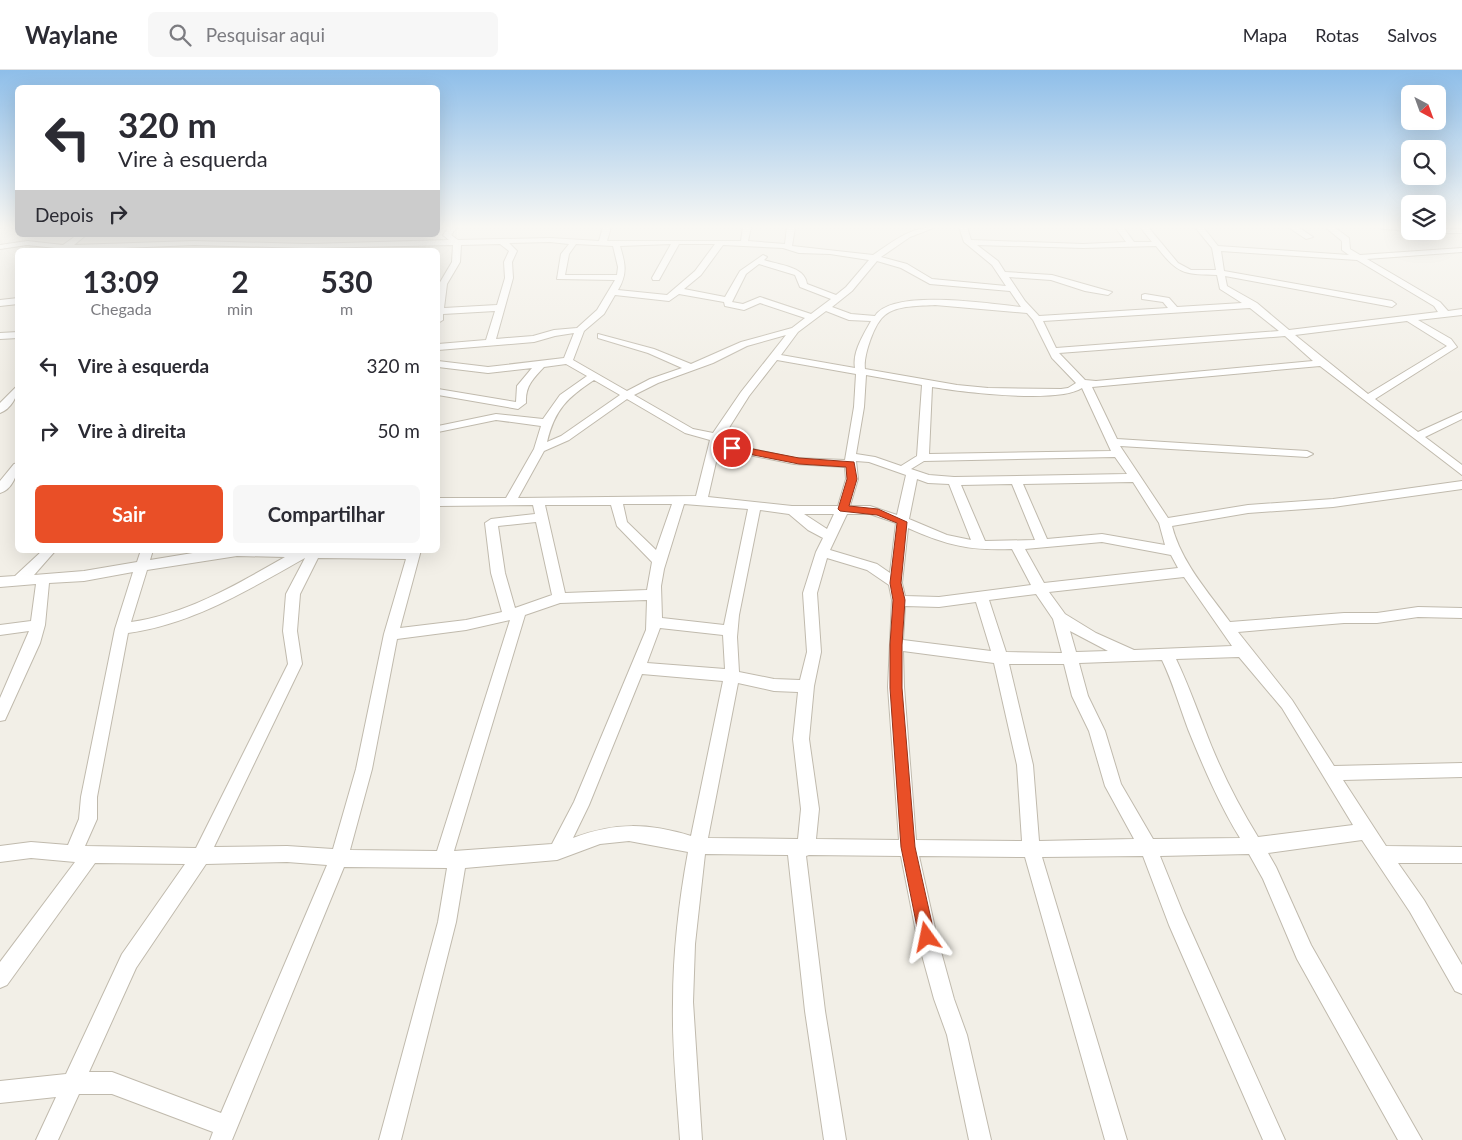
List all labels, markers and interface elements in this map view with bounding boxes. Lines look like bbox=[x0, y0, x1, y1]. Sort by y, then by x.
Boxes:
search box bbox=[148, 12, 498, 57]
text: Waylane bbox=[25, 20, 118, 49]
icon: search bbox=[166, 21, 194, 49]
text: Pesquisar aqui bbox=[206, 23, 325, 46]
text: Mapa bbox=[1243, 24, 1287, 46]
text: Rotas bbox=[1315, 24, 1359, 46]
text: Salvos bbox=[1387, 24, 1437, 46]
north arrow bbox=[1401, 85, 1446, 130]
map controls bbox=[1401, 85, 1446, 240]
text: 320 m bbox=[118, 103, 217, 145]
icon: left bbox=[35, 105, 100, 170]
button: search bbox=[1401, 140, 1446, 185]
text: Vire à esquerda bbox=[118, 145, 268, 172]
button: layers bbox=[1401, 195, 1446, 240]
icon: right bbox=[104, 200, 132, 228]
text: Depois bbox=[35, 203, 94, 226]
text: 13:09 bbox=[82, 263, 160, 299]
text: 2 bbox=[231, 263, 249, 299]
text: 530 bbox=[320, 263, 373, 299]
text: Chegada bbox=[90, 299, 152, 318]
text: min bbox=[227, 299, 253, 318]
text: m bbox=[340, 299, 353, 318]
icon: left bbox=[35, 352, 63, 380]
text: Vire à esquerda bbox=[78, 354, 209, 377]
text: 320 m bbox=[366, 354, 420, 377]
icon: right bbox=[35, 417, 63, 445]
text: Vire à direita bbox=[78, 419, 186, 442]
text: 50 m bbox=[377, 419, 420, 442]
pin bbox=[711, 427, 753, 469]
icon: arrive bbox=[718, 434, 746, 462]
button: Sair bbox=[35, 485, 223, 543]
button: Compartilhar bbox=[233, 485, 420, 543]
position arrow bbox=[900, 910, 952, 962]

